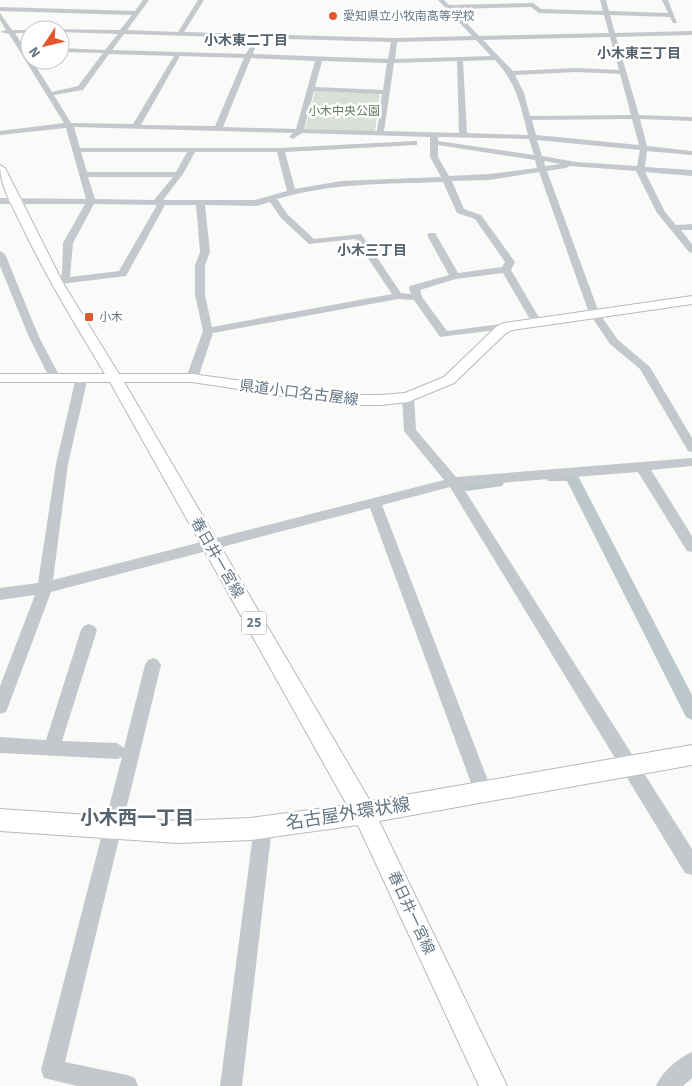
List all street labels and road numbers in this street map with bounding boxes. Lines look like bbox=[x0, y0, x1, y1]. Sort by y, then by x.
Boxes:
street label: 県道小口名古屋線 bbox=[238, 375, 360, 411]
street label: 春日井一宮線 bbox=[185, 514, 249, 602]
road number: 25 bbox=[242, 612, 266, 634]
street label: 名古屋外環状線 bbox=[284, 792, 412, 836]
street label: 春日井一宮線 bbox=[382, 868, 440, 958]

